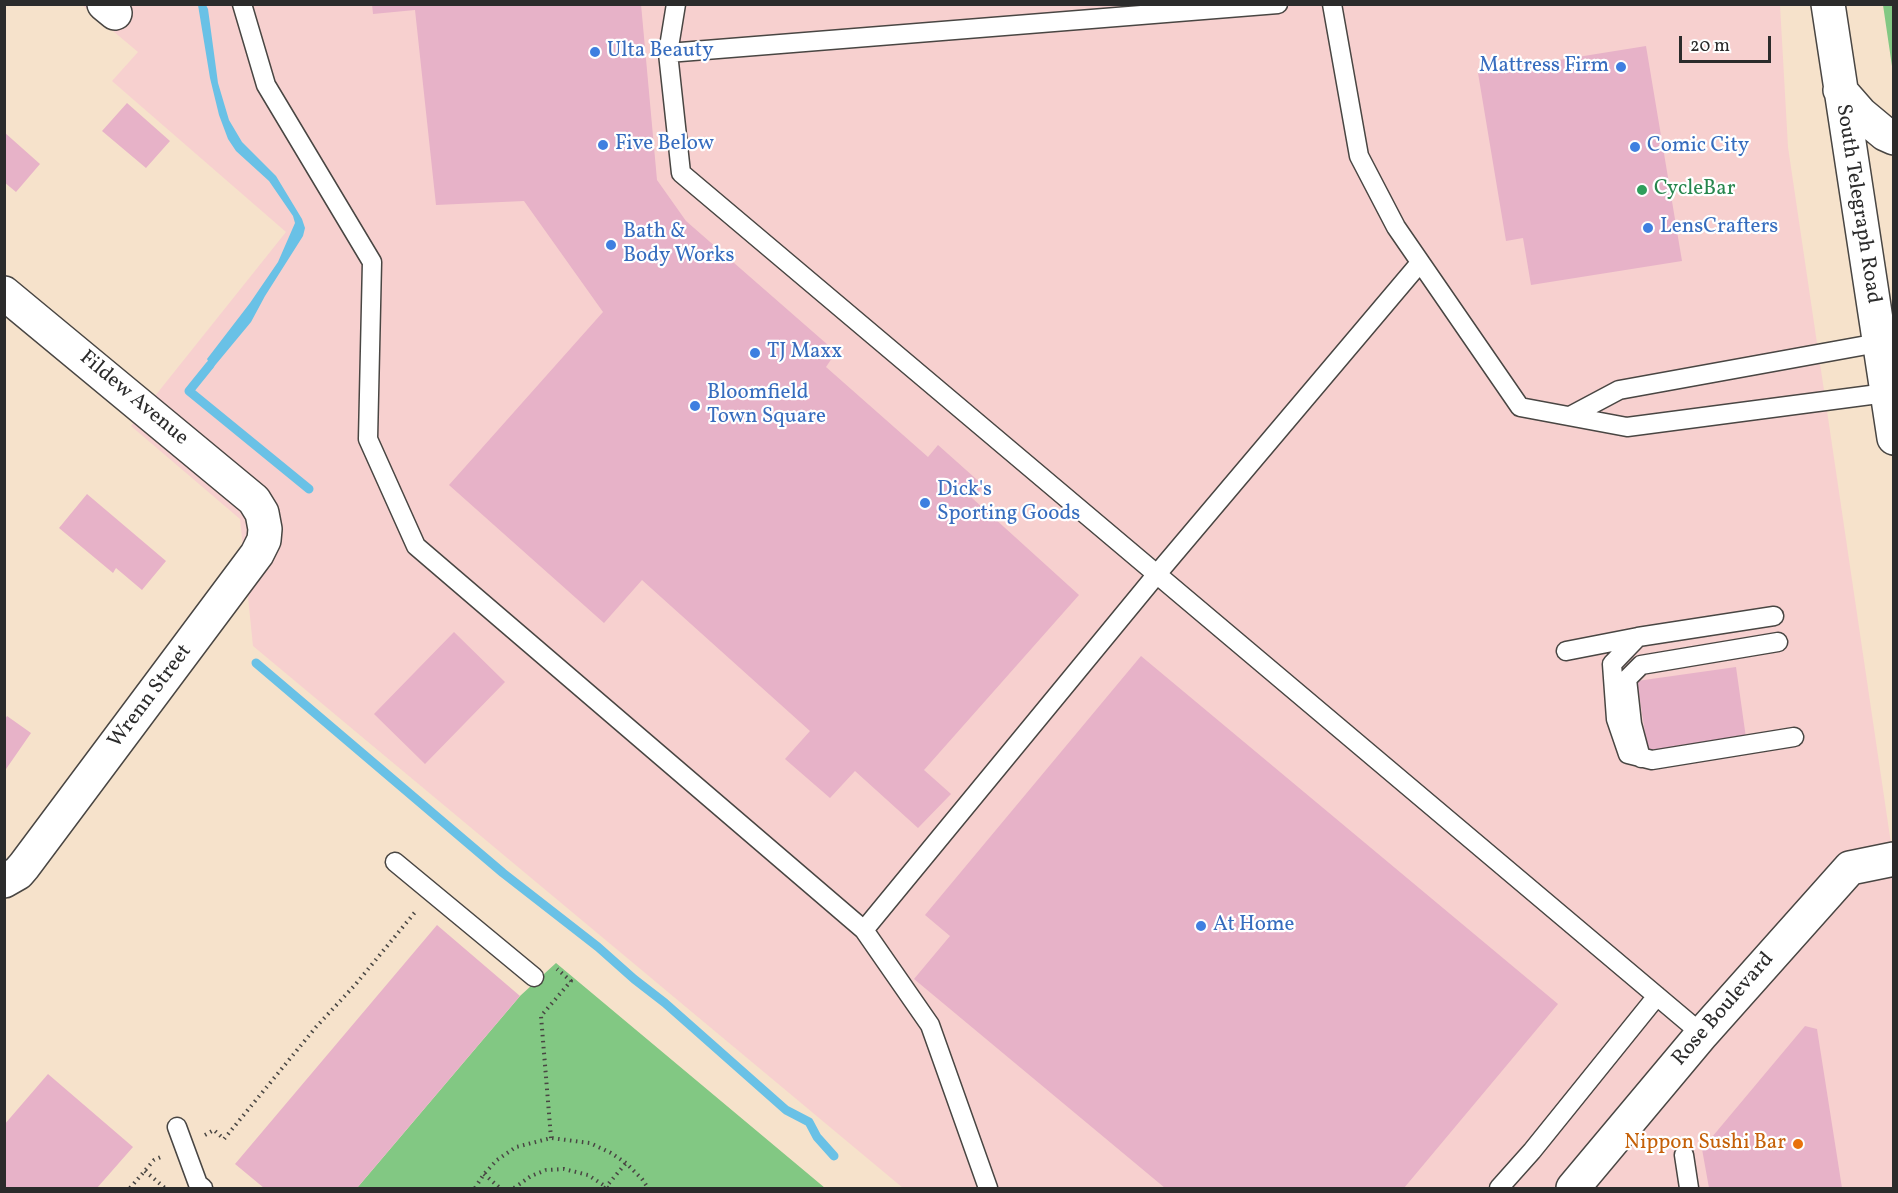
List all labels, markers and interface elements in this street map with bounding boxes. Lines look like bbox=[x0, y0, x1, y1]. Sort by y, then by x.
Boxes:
scale bar bbox=[1682, 24, 1774, 62]
text: 20 m bbox=[1690, 34, 1730, 59]
place label: Ulta Beauty bbox=[607, 39, 714, 65]
marker: Ulta Beauty bbox=[588, 45, 602, 59]
place label: Mattress Firm bbox=[1479, 54, 1609, 80]
marker: Mattress Firm bbox=[1614, 60, 1628, 74]
street label: South Telegraph Road bbox=[1829, 102, 1885, 306]
place label: Five Below bbox=[615, 132, 714, 158]
place label: Comic City bbox=[1647, 134, 1749, 160]
marker: Five Below bbox=[596, 138, 610, 152]
marker: Comic City bbox=[1628, 140, 1642, 154]
place label: CycleBar bbox=[1654, 177, 1735, 203]
marker: CycleBar bbox=[1635, 183, 1649, 197]
place label: LensCrafters bbox=[1660, 215, 1778, 241]
place label: Bath & Body Works bbox=[623, 220, 734, 270]
marker: LensCrafters bbox=[1641, 221, 1655, 235]
marker: Bath & Body Works bbox=[604, 238, 618, 252]
place label: TJ Maxx bbox=[767, 340, 842, 366]
street label: Fildew Avenue bbox=[73, 346, 193, 452]
marker: TJ Maxx bbox=[748, 346, 762, 360]
place label: Bloomfield Town Square bbox=[707, 381, 826, 431]
marker: Bloomfield Town Square bbox=[688, 399, 702, 413]
place label: Dick's Sporting Goods bbox=[937, 478, 1080, 528]
marker: Dick's Sporting Goods bbox=[918, 496, 932, 510]
street label: Wrenn Street bbox=[104, 640, 198, 754]
place label: At Home bbox=[1213, 913, 1295, 939]
marker: At Home bbox=[1194, 919, 1208, 933]
street label: Rose Boulevard bbox=[1668, 948, 1780, 1072]
place label: Nippon Sushi Bar bbox=[1624, 1131, 1786, 1157]
marker: Nippon Sushi Bar bbox=[1791, 1137, 1805, 1151]

